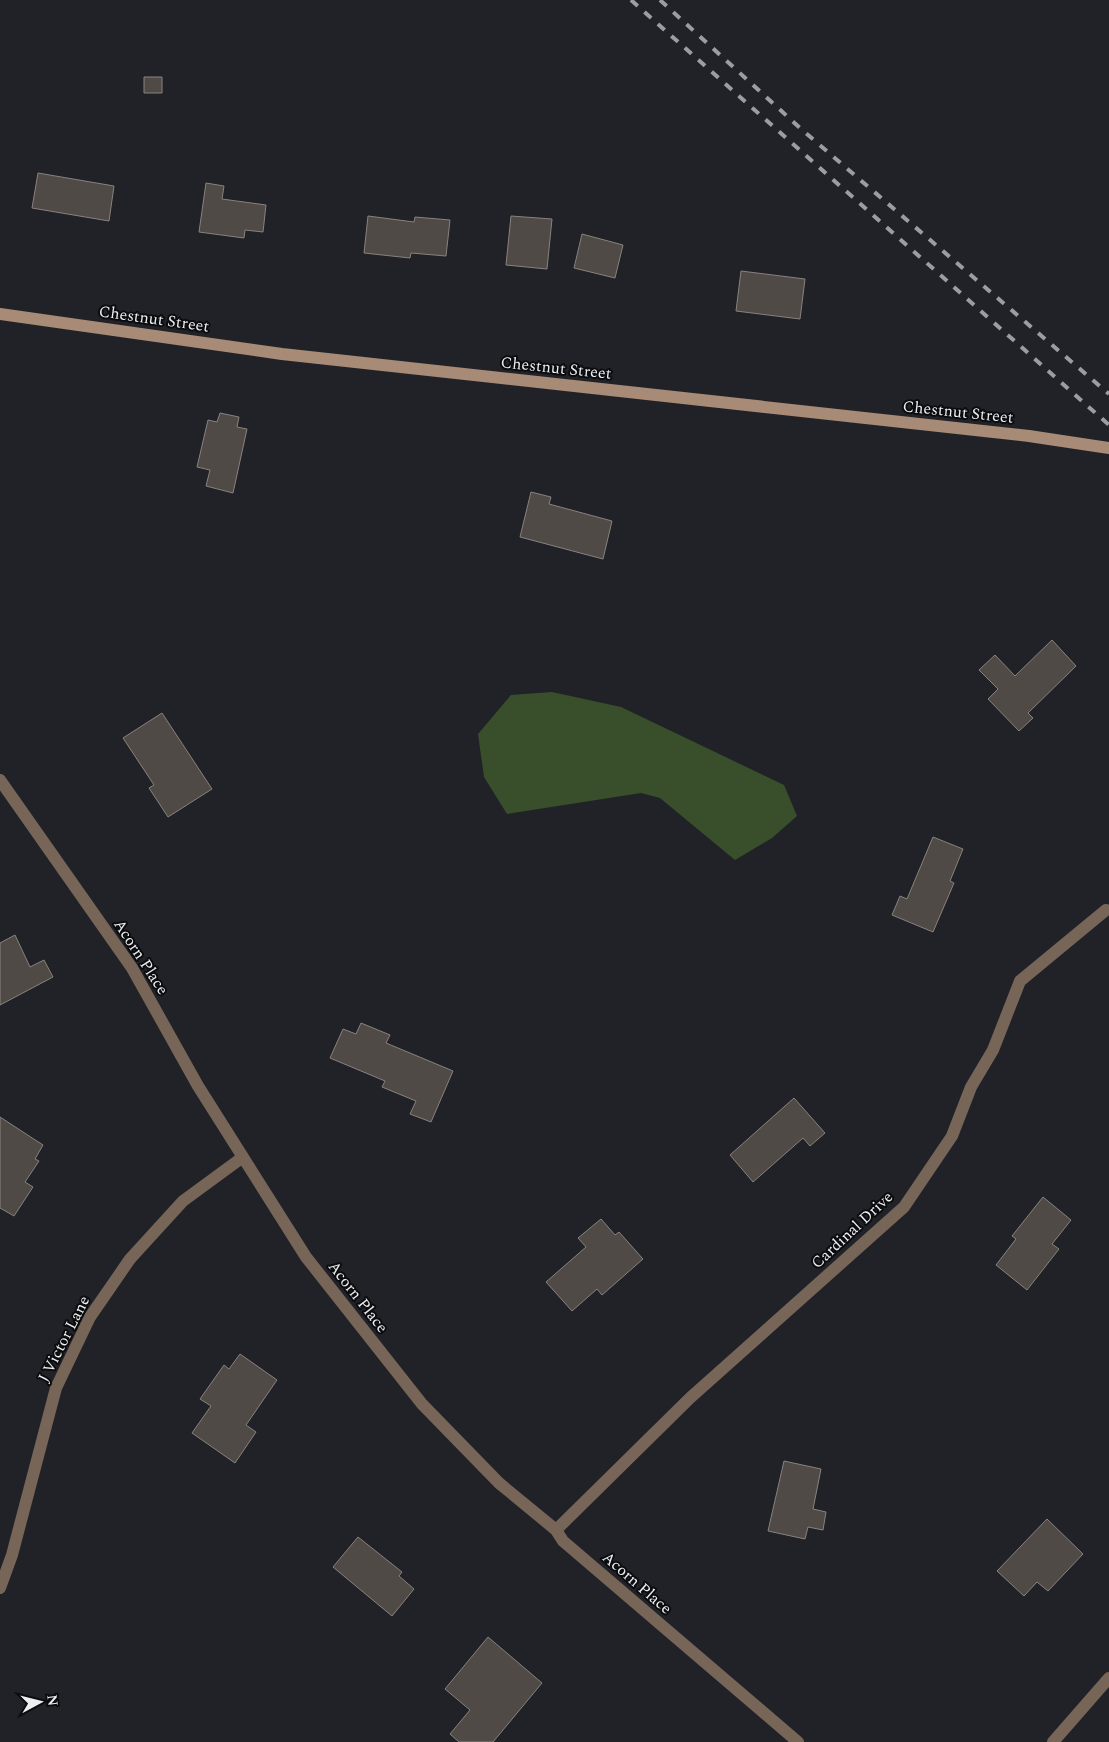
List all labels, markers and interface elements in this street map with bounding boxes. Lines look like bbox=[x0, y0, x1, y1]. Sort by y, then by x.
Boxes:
street label: Chestnut Street bbox=[97, 299, 211, 339]
street label: Chestnut Street bbox=[499, 350, 613, 386]
street label: Chestnut Street bbox=[901, 394, 1015, 430]
street label: Acorn Place bbox=[108, 914, 174, 1000]
street label: Cardinal Drive bbox=[806, 1186, 898, 1274]
street label: Acorn Place bbox=[322, 1256, 394, 1338]
street label: J Victor Lane bbox=[32, 1291, 96, 1387]
street label: Acorn Place bbox=[597, 1546, 677, 1620]
north arrow bbox=[15, 1677, 65, 1727]
text: N bbox=[41, 1694, 64, 1707]

